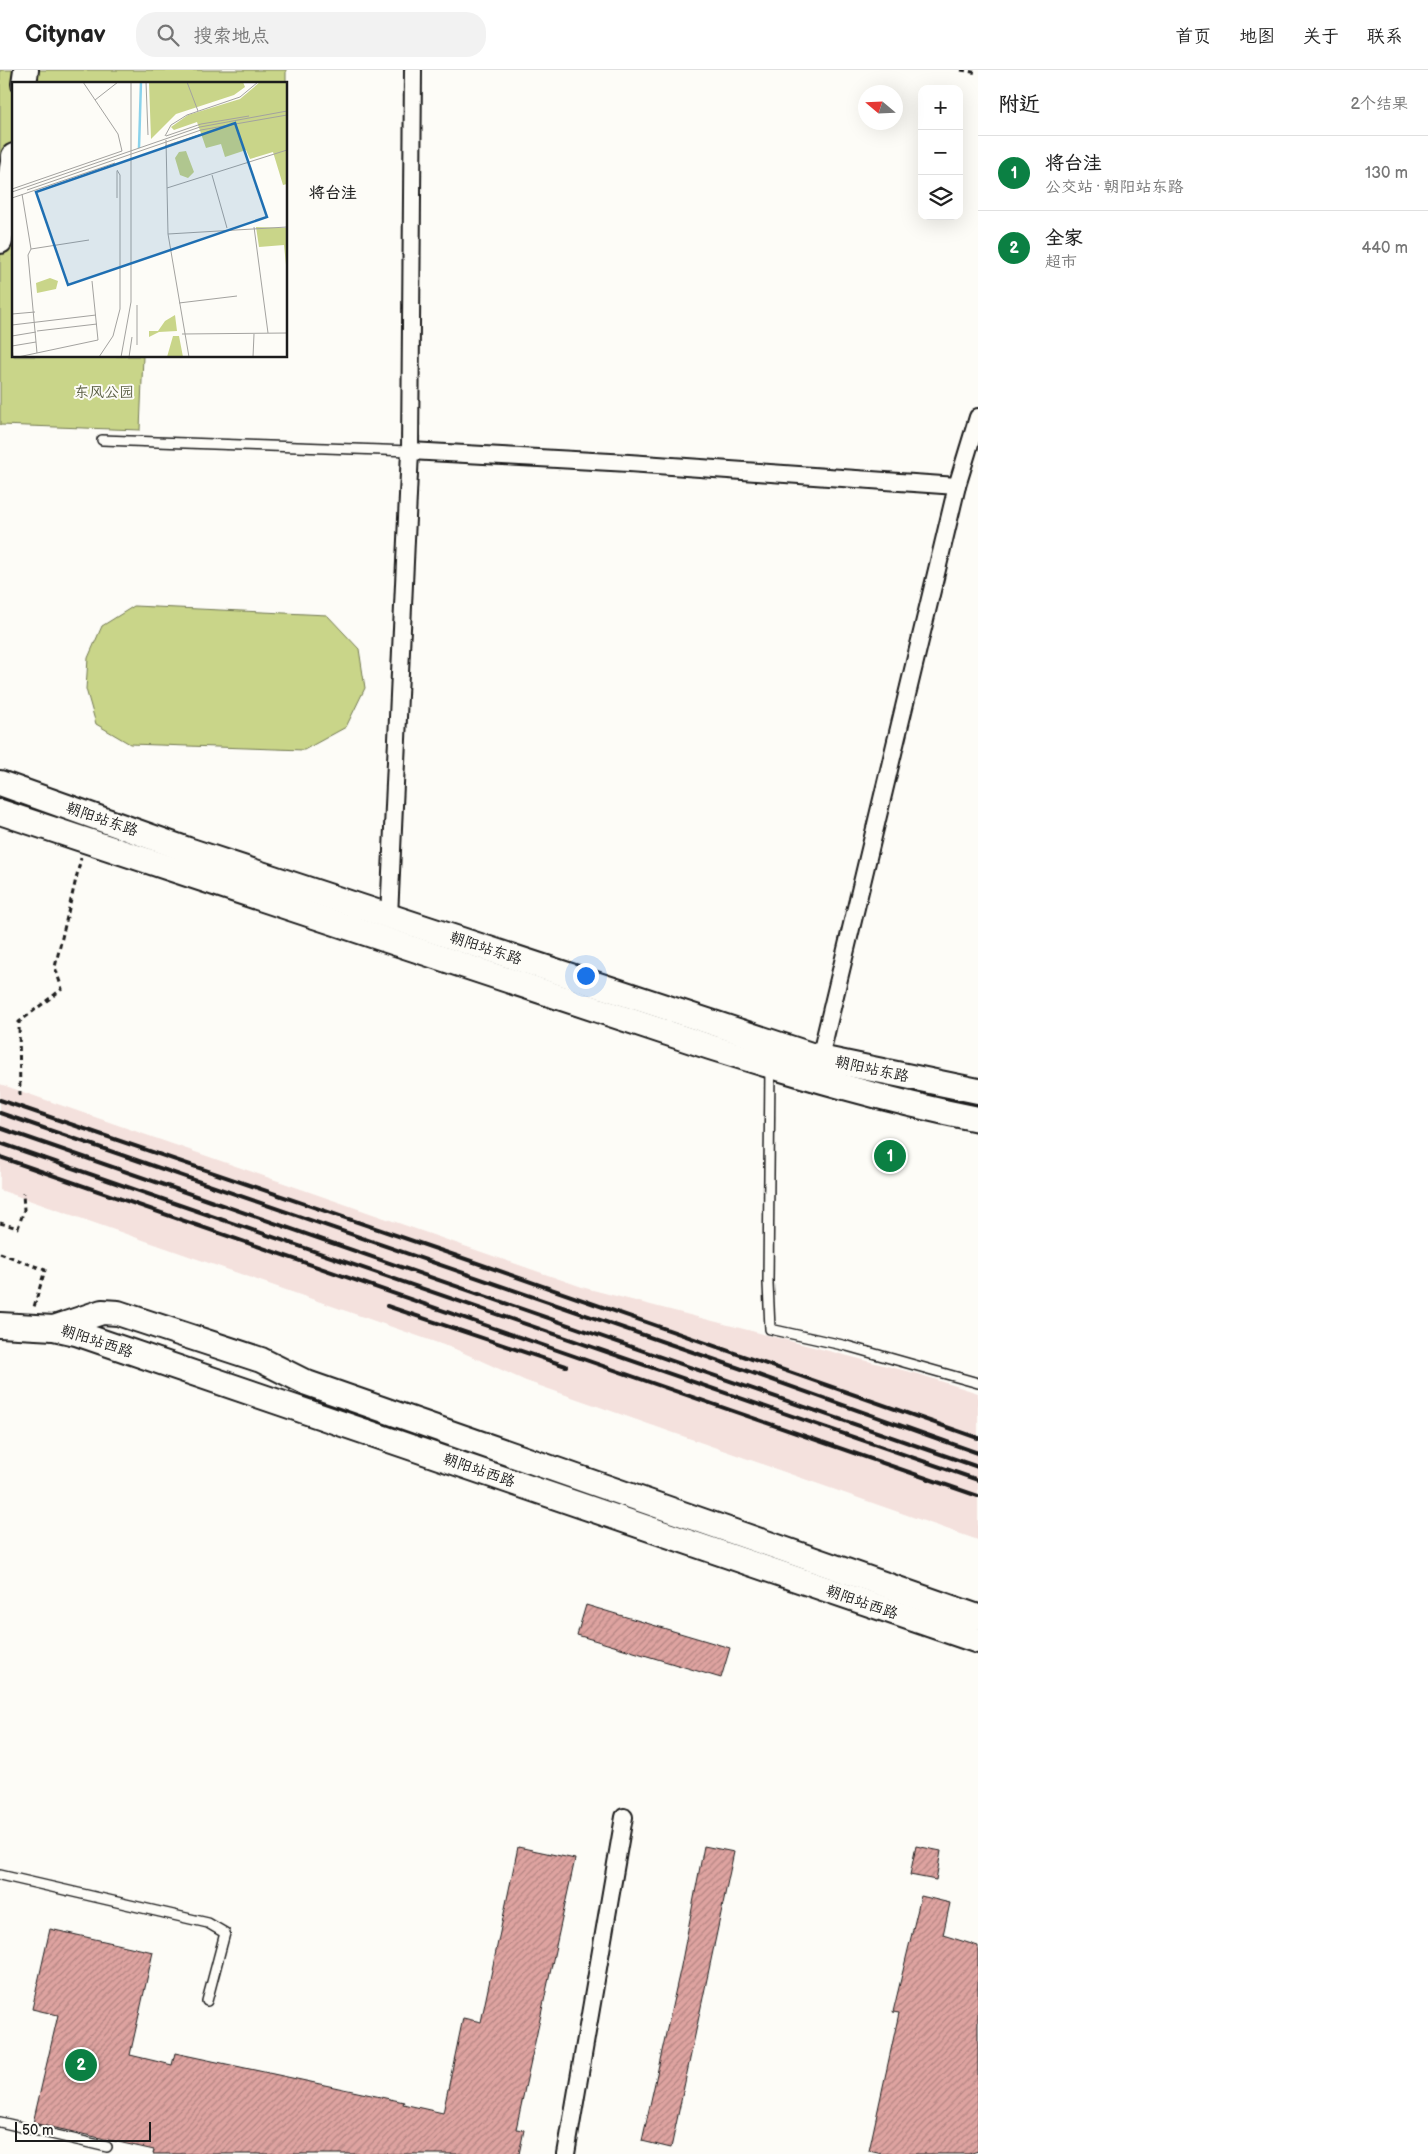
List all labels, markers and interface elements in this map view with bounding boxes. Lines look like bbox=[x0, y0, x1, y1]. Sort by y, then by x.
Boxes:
search box bbox=[136, 12, 486, 57]
text: Citynav bbox=[25, 20, 106, 49]
icon: search bbox=[154, 21, 182, 49]
text: 搜索地点 bbox=[194, 25, 270, 48]
text: 首页 bbox=[1175, 26, 1211, 47]
text: 地图 bbox=[1239, 26, 1275, 47]
text: 关于 bbox=[1303, 26, 1339, 47]
text: 联系 bbox=[1367, 26, 1403, 47]
inset map bbox=[12, 82, 288, 358]
north arrow bbox=[858, 85, 903, 130]
map controls bbox=[918, 85, 963, 220]
button: + bbox=[918, 85, 963, 130]
text: 附近 bbox=[998, 92, 1040, 117]
text: 2个结果 bbox=[1351, 95, 1408, 114]
button: − bbox=[918, 130, 963, 175]
text: 将台洼 bbox=[1045, 152, 1102, 175]
text: 1 bbox=[1011, 164, 1017, 183]
text: 130 m bbox=[1365, 164, 1408, 183]
button: layers bbox=[918, 175, 963, 220]
text: 公交站 · 朝阳站东路 bbox=[1045, 178, 1183, 197]
district label: 将台洼 bbox=[309, 184, 357, 203]
text: 全家 bbox=[1045, 227, 1083, 250]
text: 2 bbox=[1009, 239, 1019, 258]
text: 440 m bbox=[1362, 239, 1408, 258]
text: 超市 bbox=[1045, 253, 1077, 272]
park label: 东风公园 bbox=[74, 383, 134, 402]
street label: 朝阳站东路 bbox=[63, 798, 140, 841]
street label: 朝阳站东路 bbox=[447, 928, 524, 969]
your location bbox=[573, 963, 599, 989]
street label: 朝阳站东路 bbox=[833, 1052, 911, 1087]
pin: 1 bbox=[874, 1137, 906, 1175]
street label: 朝阳站西路 bbox=[58, 1321, 135, 1362]
street label: 朝阳站西路 bbox=[440, 1449, 517, 1492]
street label: 朝阳站西路 bbox=[823, 1581, 900, 1624]
pin: 2 bbox=[65, 2046, 97, 2084]
scale bar bbox=[15, 2119, 151, 2142]
text: 50 m bbox=[22, 2122, 54, 2139]

